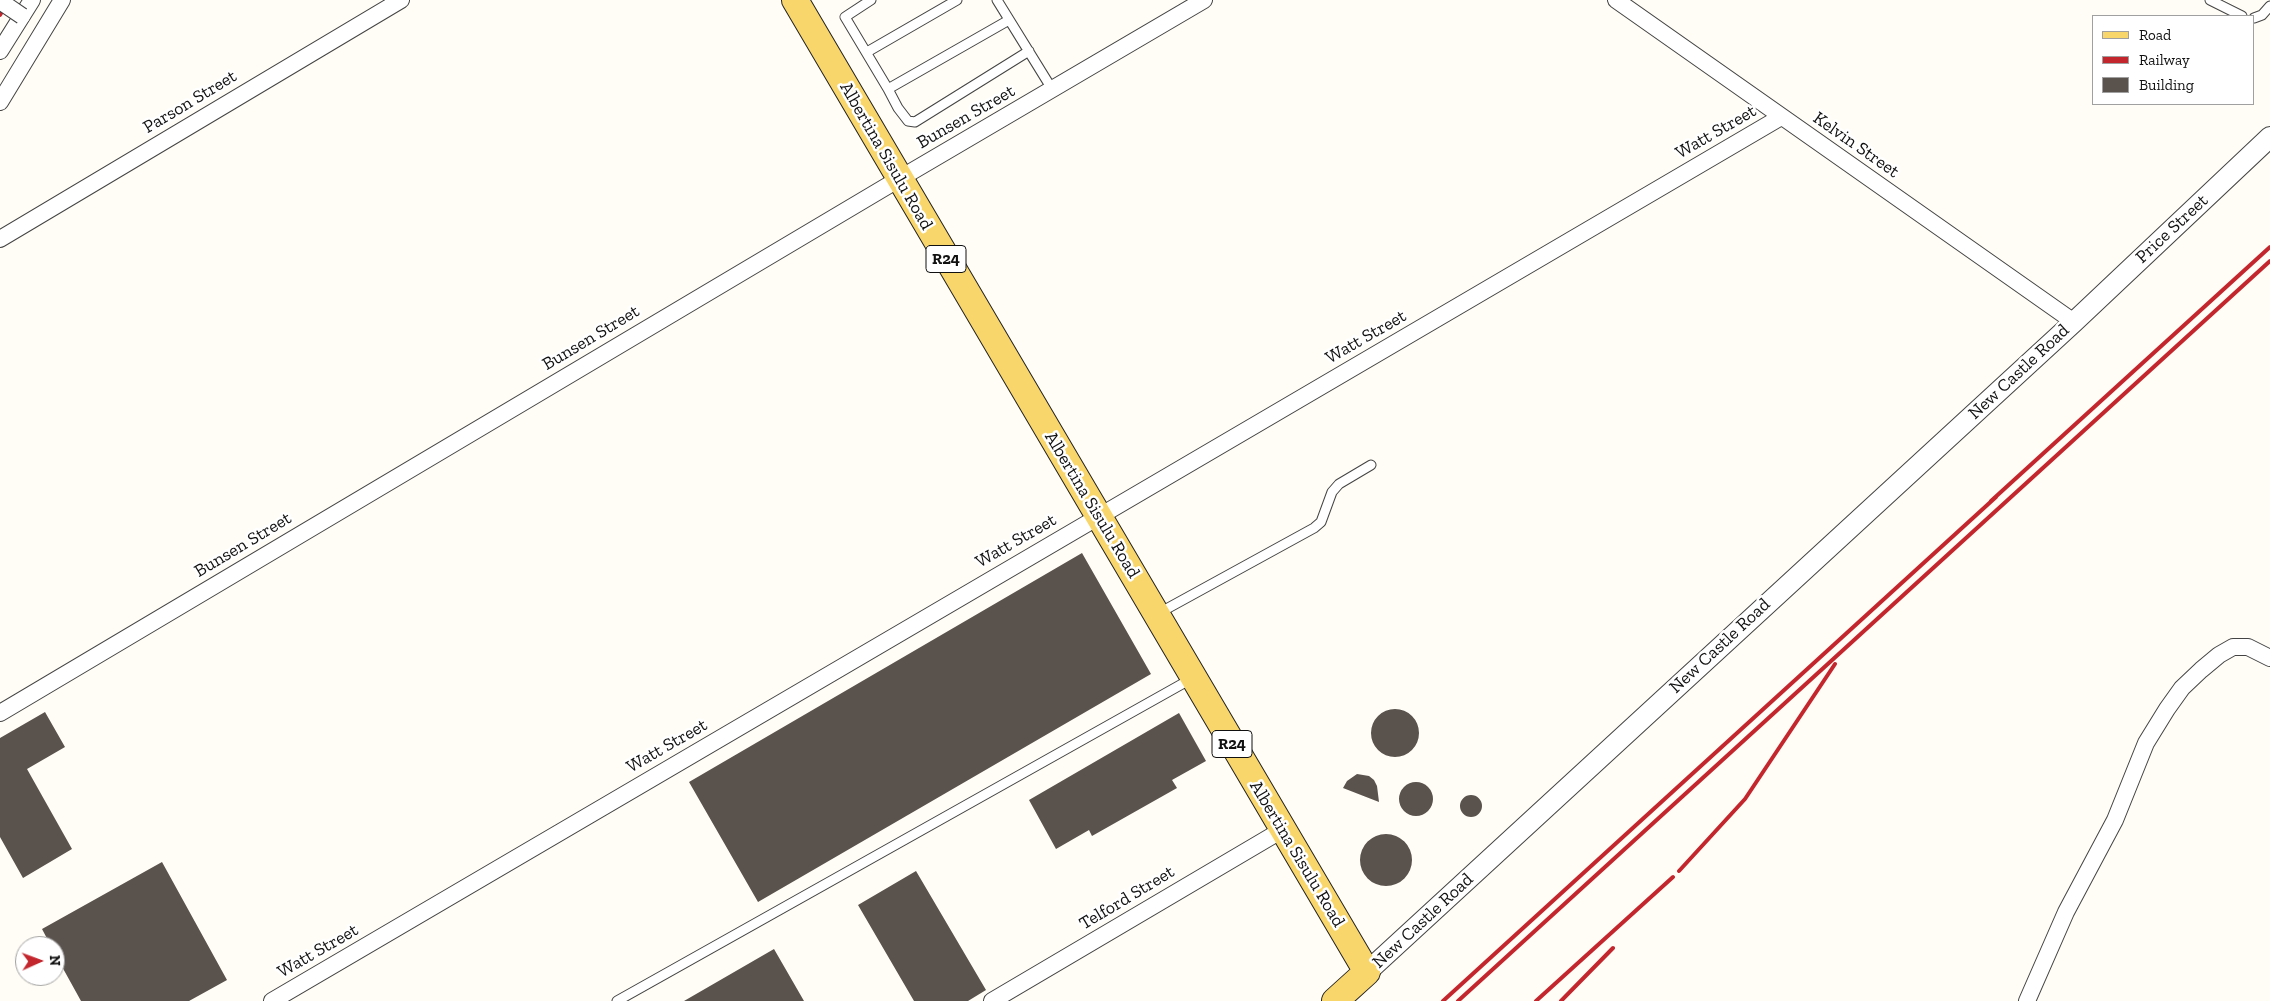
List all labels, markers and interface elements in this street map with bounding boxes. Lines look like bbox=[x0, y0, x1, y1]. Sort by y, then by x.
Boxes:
legend bbox=[2092, 15, 2255, 105]
text: Road bbox=[2139, 26, 2171, 44]
text: Railway bbox=[2139, 51, 2190, 69]
street label: Parson Street bbox=[139, 66, 241, 138]
text: Building bbox=[2139, 76, 2194, 94]
street label: Albertina Sisulu Road bbox=[835, 78, 937, 234]
street label: Bunsen Street bbox=[913, 80, 1019, 154]
street label: Watt Street bbox=[1672, 100, 1760, 164]
street label: Kelvin Street bbox=[1809, 107, 1903, 183]
street label: Price Street bbox=[2131, 190, 2213, 268]
road number: R24 bbox=[926, 245, 966, 272]
street label: Bunsen Street bbox=[539, 301, 643, 375]
street label: Watt Street bbox=[1322, 305, 1410, 369]
street label: New Castle Road bbox=[1964, 320, 2074, 424]
street label: Albertina Sisulu Road bbox=[1040, 428, 1144, 582]
street label: Bunsen Street bbox=[191, 508, 295, 582]
street label: Watt Street bbox=[972, 509, 1060, 573]
street label: New Castle Road bbox=[1665, 594, 1775, 698]
street label: Watt Street bbox=[623, 714, 711, 778]
road number: R24 bbox=[1212, 731, 1252, 758]
street label: Albertina Sisulu Road bbox=[1245, 777, 1349, 931]
street label: Telford Street bbox=[1076, 861, 1178, 935]
street label: New Castle Road bbox=[1368, 869, 1478, 973]
street label: Watt Street bbox=[274, 919, 362, 983]
north arrow bbox=[15, 936, 65, 986]
text: N bbox=[46, 955, 63, 966]

